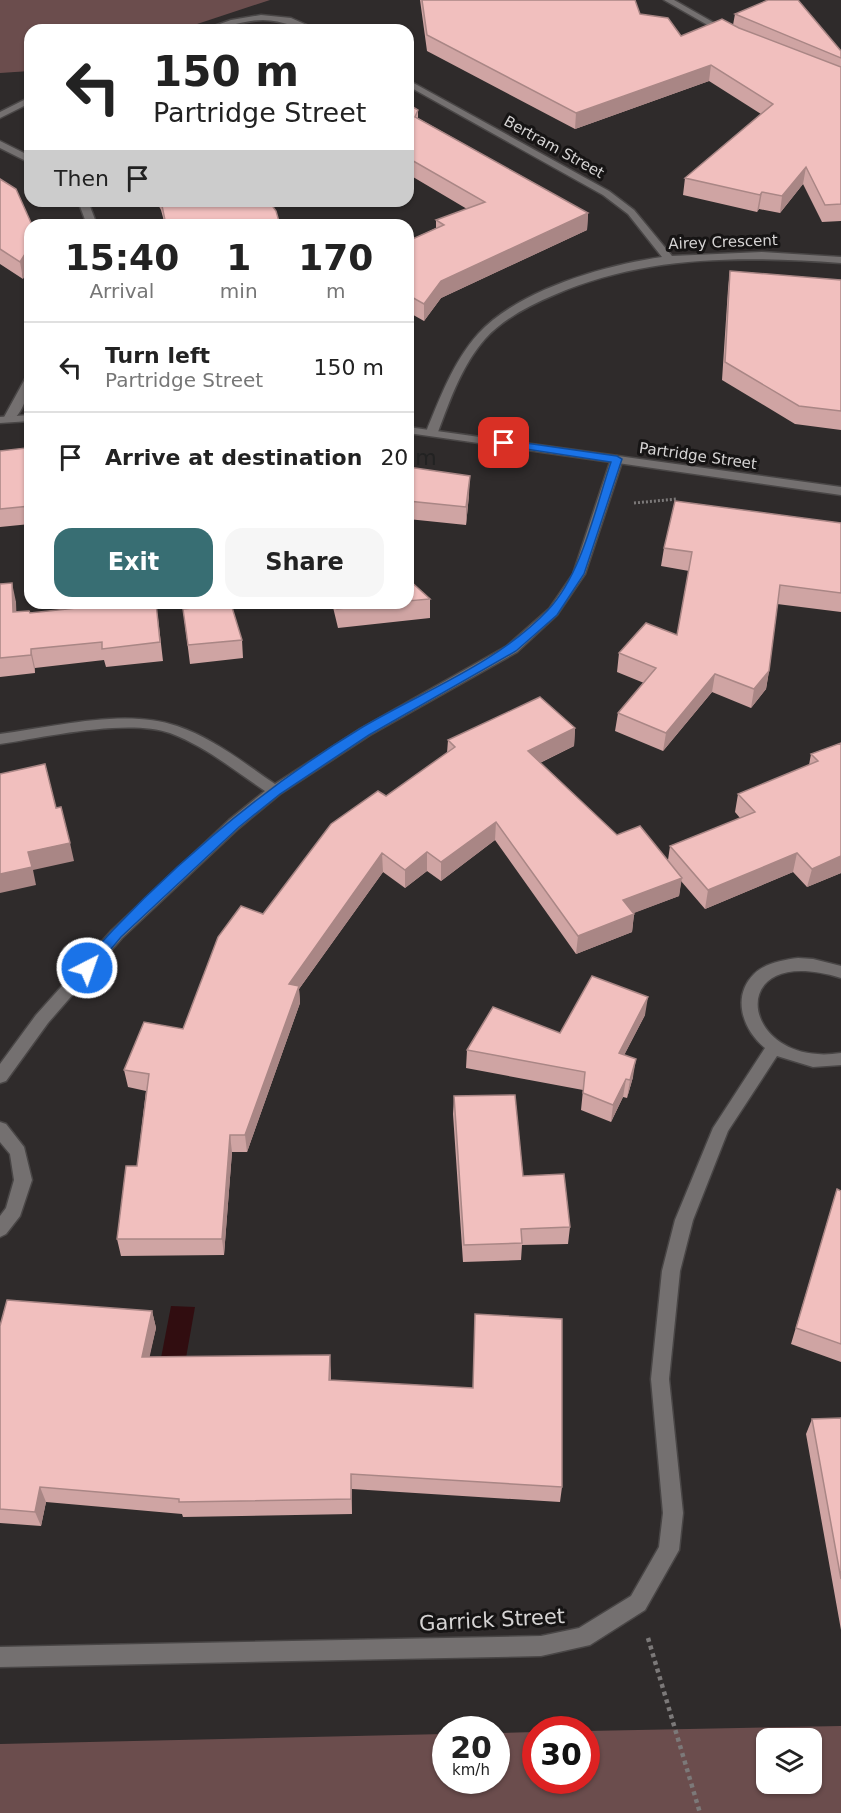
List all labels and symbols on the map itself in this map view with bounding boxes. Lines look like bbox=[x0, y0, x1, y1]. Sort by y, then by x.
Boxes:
street label: Bertram Street bbox=[501, 112, 607, 182]
street label: Airey Crescent bbox=[668, 231, 778, 253]
pin bbox=[478, 417, 529, 468]
street label: Partridge Street bbox=[638, 439, 758, 473]
position arrow bbox=[55, 936, 119, 1000]
street label: Garrick Street bbox=[418, 1604, 566, 1636]
speed limit sign: 30 bbox=[522, 1716, 600, 1794]

